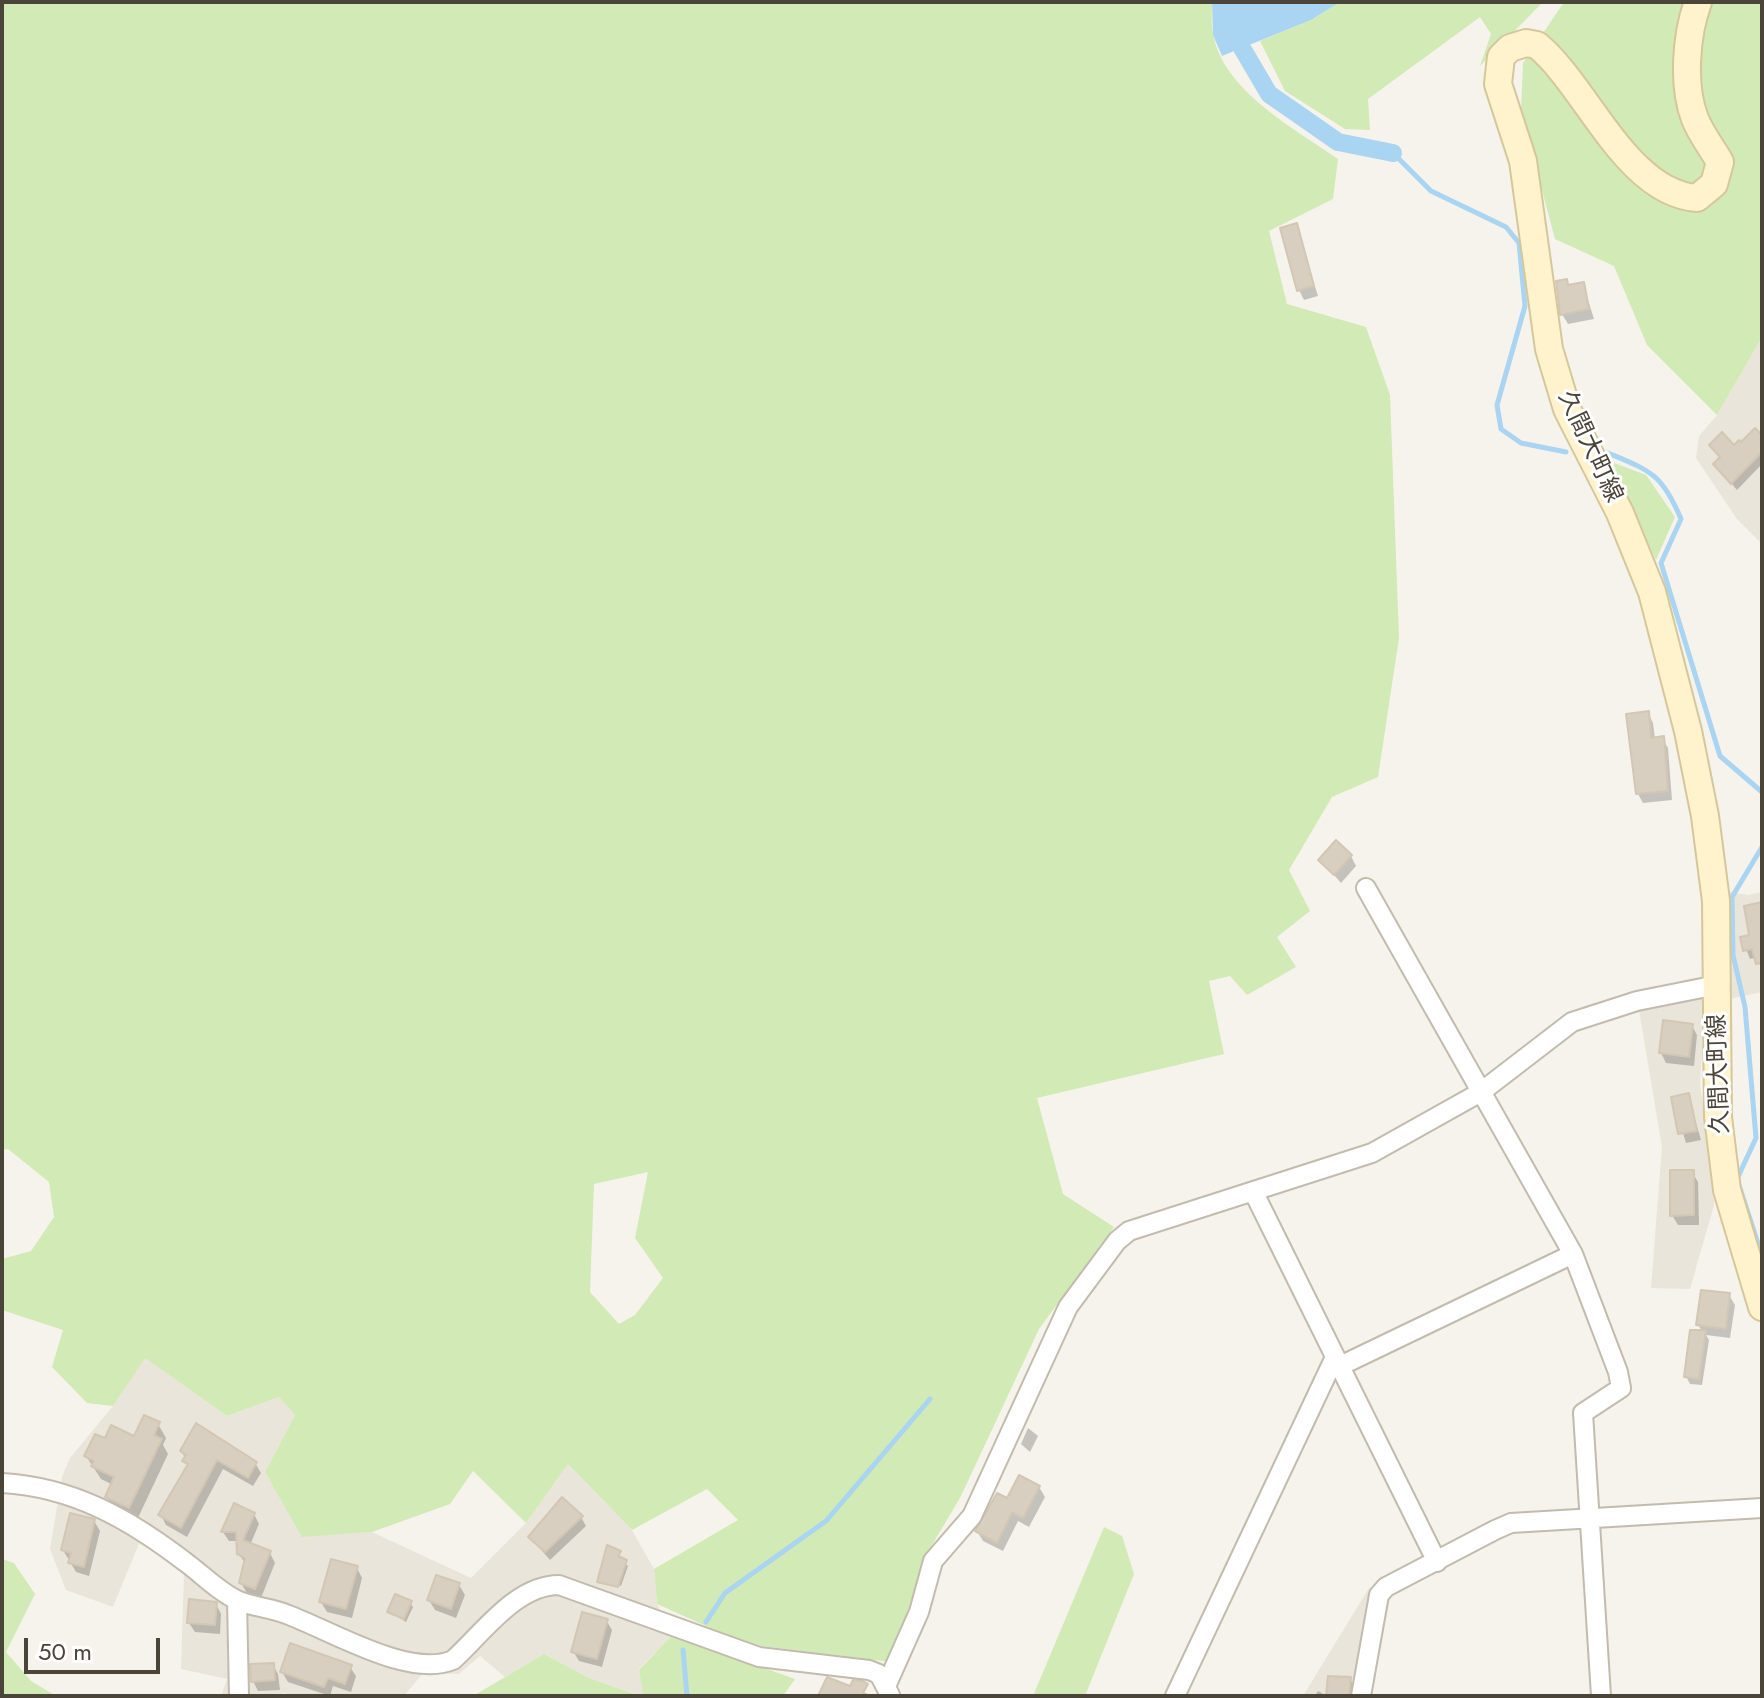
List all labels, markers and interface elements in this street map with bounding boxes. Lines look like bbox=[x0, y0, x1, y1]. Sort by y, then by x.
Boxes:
street label: 久間大町線 bbox=[1551, 387, 1627, 507]
street label: 久間大町線 bbox=[1704, 1014, 1736, 1134]
scale bar bbox=[28, 1622, 164, 1672]
text: 50 m bbox=[38, 1634, 92, 1669]

